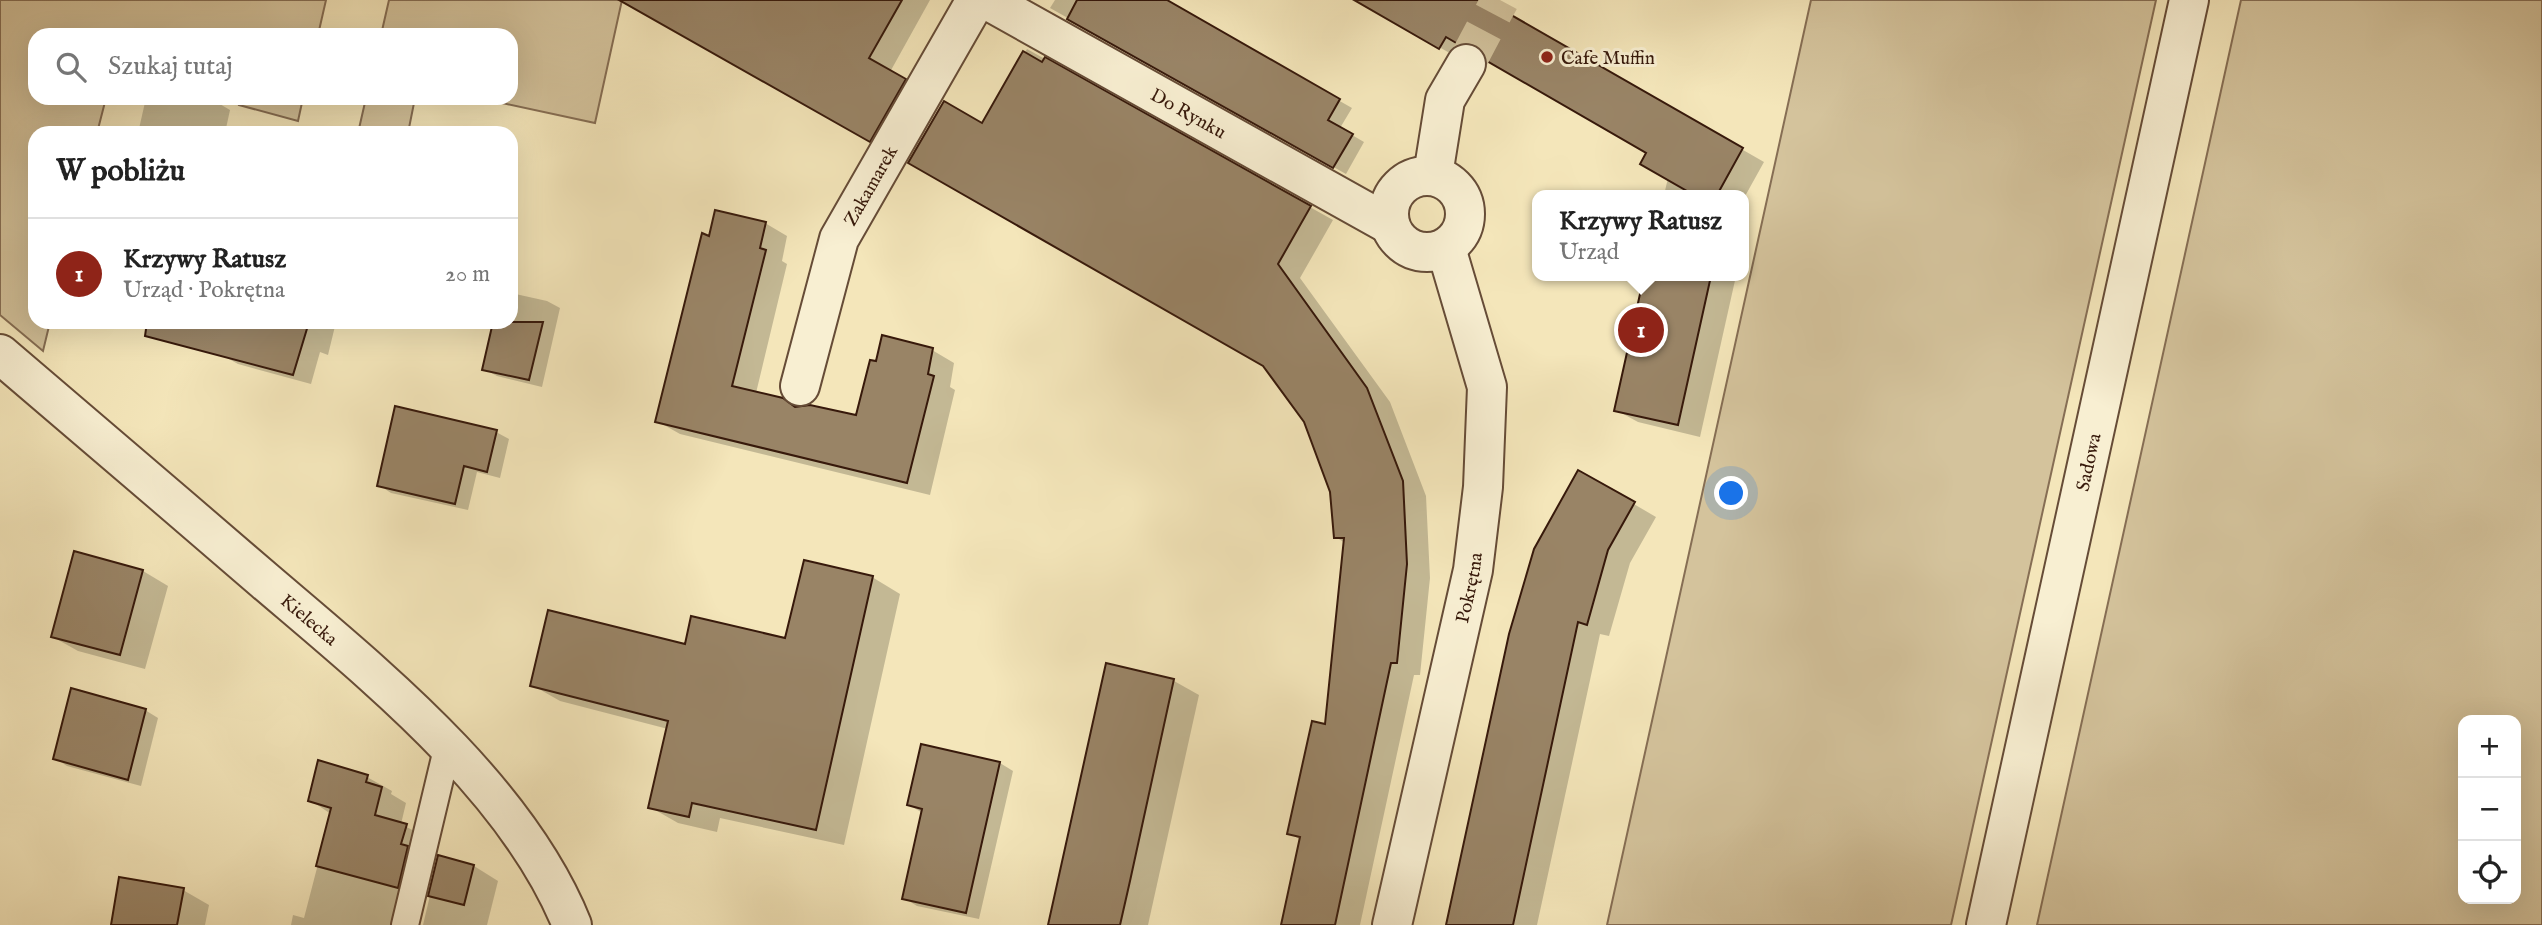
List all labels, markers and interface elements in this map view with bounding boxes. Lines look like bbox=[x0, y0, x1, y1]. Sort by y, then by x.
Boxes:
search box bbox=[28, 28, 518, 105]
place label: Cafe Muffin bbox=[1561, 47, 1655, 71]
icon: search bbox=[52, 48, 90, 86]
marker: Cafe Muffin bbox=[1539, 49, 1555, 65]
text: Szukaj tutaj bbox=[108, 50, 233, 83]
street label: Do Rynku bbox=[1146, 84, 1230, 145]
street label: Zakamarek bbox=[839, 141, 904, 231]
text: W pobliżu bbox=[56, 153, 185, 191]
popup bbox=[1532, 190, 1749, 281]
text: Krzywy Ratusz bbox=[1559, 205, 1722, 238]
text: Urząd bbox=[1559, 238, 1619, 267]
text: Krzywy Ratusz bbox=[123, 243, 286, 276]
text: 1 bbox=[75, 260, 83, 289]
text: 20 m bbox=[445, 260, 490, 289]
text: Urząd · Pokrętna bbox=[123, 276, 285, 305]
pin: 1 bbox=[1618, 304, 1664, 356]
street label: Sadowa bbox=[2072, 430, 2108, 494]
your location bbox=[1714, 476, 1748, 510]
street label: Pokrętna bbox=[1451, 550, 1489, 626]
street label: Kielecka bbox=[275, 589, 343, 652]
map controls bbox=[2458, 715, 2521, 904]
button: + bbox=[2458, 715, 2521, 778]
button: − bbox=[2458, 778, 2521, 841]
button: locate bbox=[2458, 841, 2521, 904]

